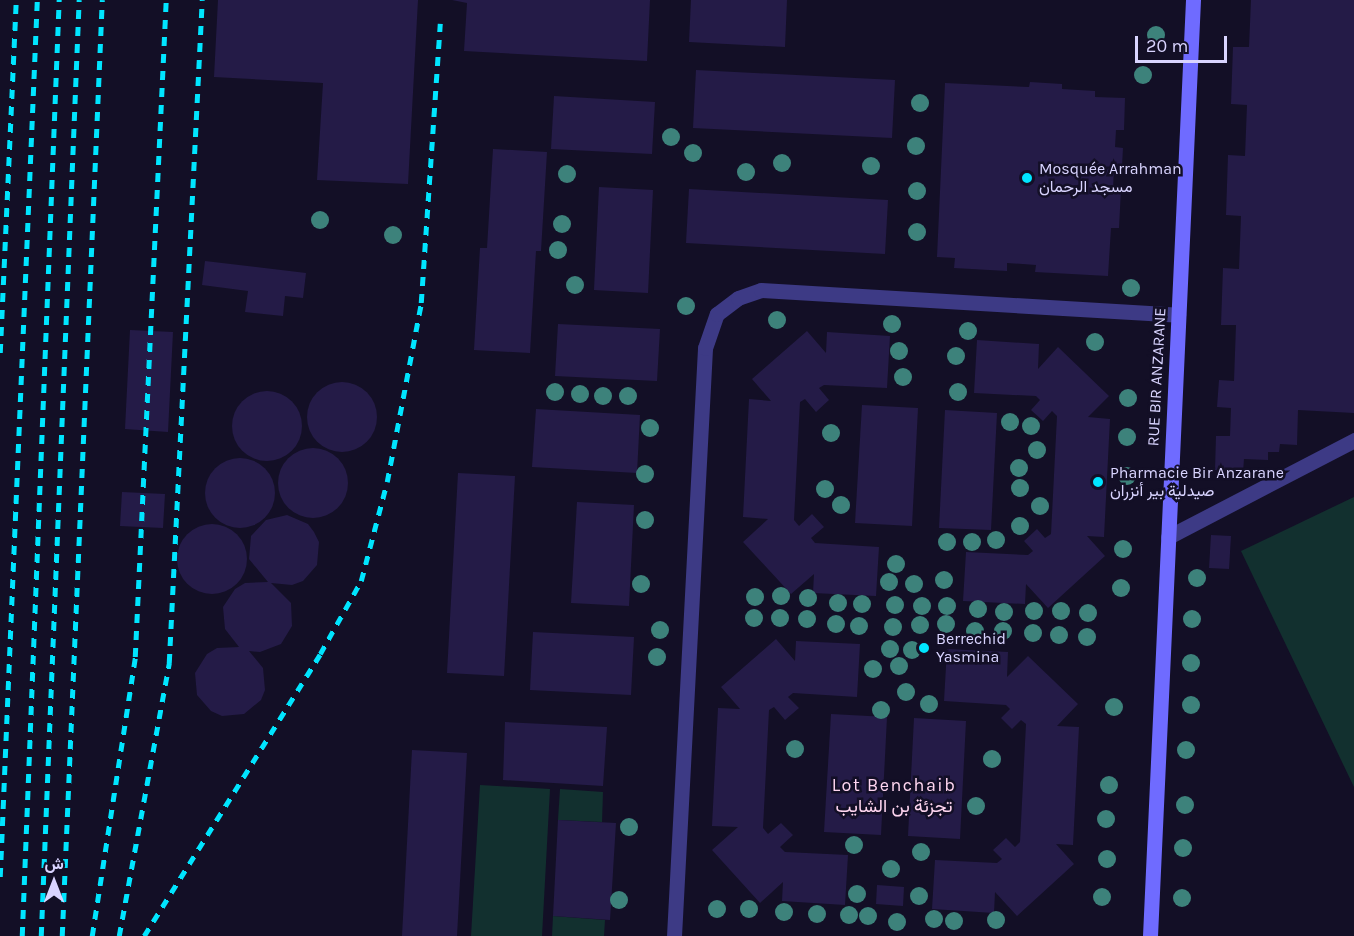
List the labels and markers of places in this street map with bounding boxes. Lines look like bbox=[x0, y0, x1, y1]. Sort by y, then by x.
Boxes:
place label: Mosquée Arrahman مسجد الرحمان bbox=[1039, 159, 1182, 197]
marker: Mosquée Arrahman مسجد الرحمان bbox=[1020, 171, 1034, 185]
place label: Pharmacie Bir Anzarane صيدلية بير أنزران bbox=[1110, 463, 1284, 501]
marker: Pharmacie Bir Anzarane صيدلية بير أنزران bbox=[1091, 475, 1105, 489]
place label: Berrechid Yasmina bbox=[936, 629, 1006, 667]
marker: Berrechid Yasmina bbox=[917, 641, 931, 655]

